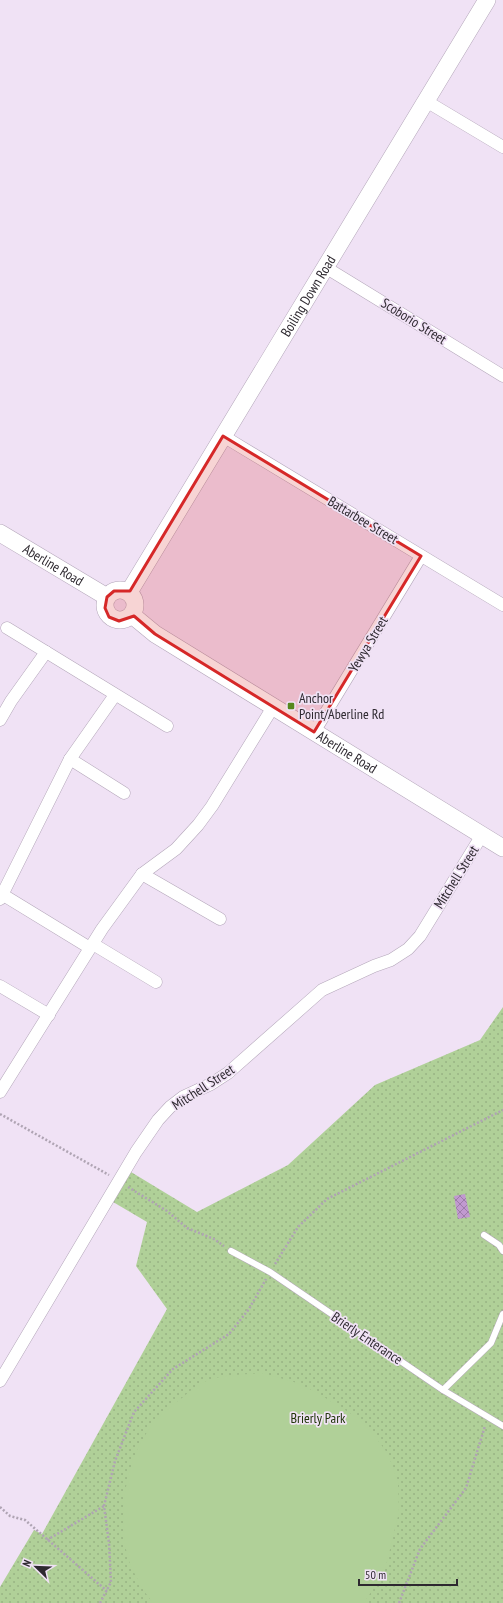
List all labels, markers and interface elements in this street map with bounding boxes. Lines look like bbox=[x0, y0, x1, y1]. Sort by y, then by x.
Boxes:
street label: Boiling Down Road bbox=[277, 252, 340, 340]
street label: Scoborio Street bbox=[378, 294, 450, 348]
street label: Battarbee Street bbox=[325, 492, 402, 548]
street label: Aberline Road bbox=[20, 540, 87, 590]
street label: Yewya Street bbox=[344, 613, 392, 675]
place label: Anchor Point/Aberline Rd bbox=[299, 689, 384, 723]
marker: Anchor Point/Aberline Rd bbox=[286, 701, 296, 711]
street label: Aberline Road bbox=[313, 727, 380, 777]
street label: Mitchell Street bbox=[430, 842, 483, 912]
street label: Mitchell Street bbox=[168, 1060, 238, 1114]
street label: Brierly Enterance bbox=[328, 1308, 406, 1368]
park label: Brierly Park bbox=[291, 1409, 346, 1427]
north arrow bbox=[16, 1547, 56, 1587]
text: N bbox=[19, 1558, 34, 1569]
scale bar bbox=[359, 1561, 457, 1587]
text: 50 m bbox=[365, 1567, 386, 1582]

